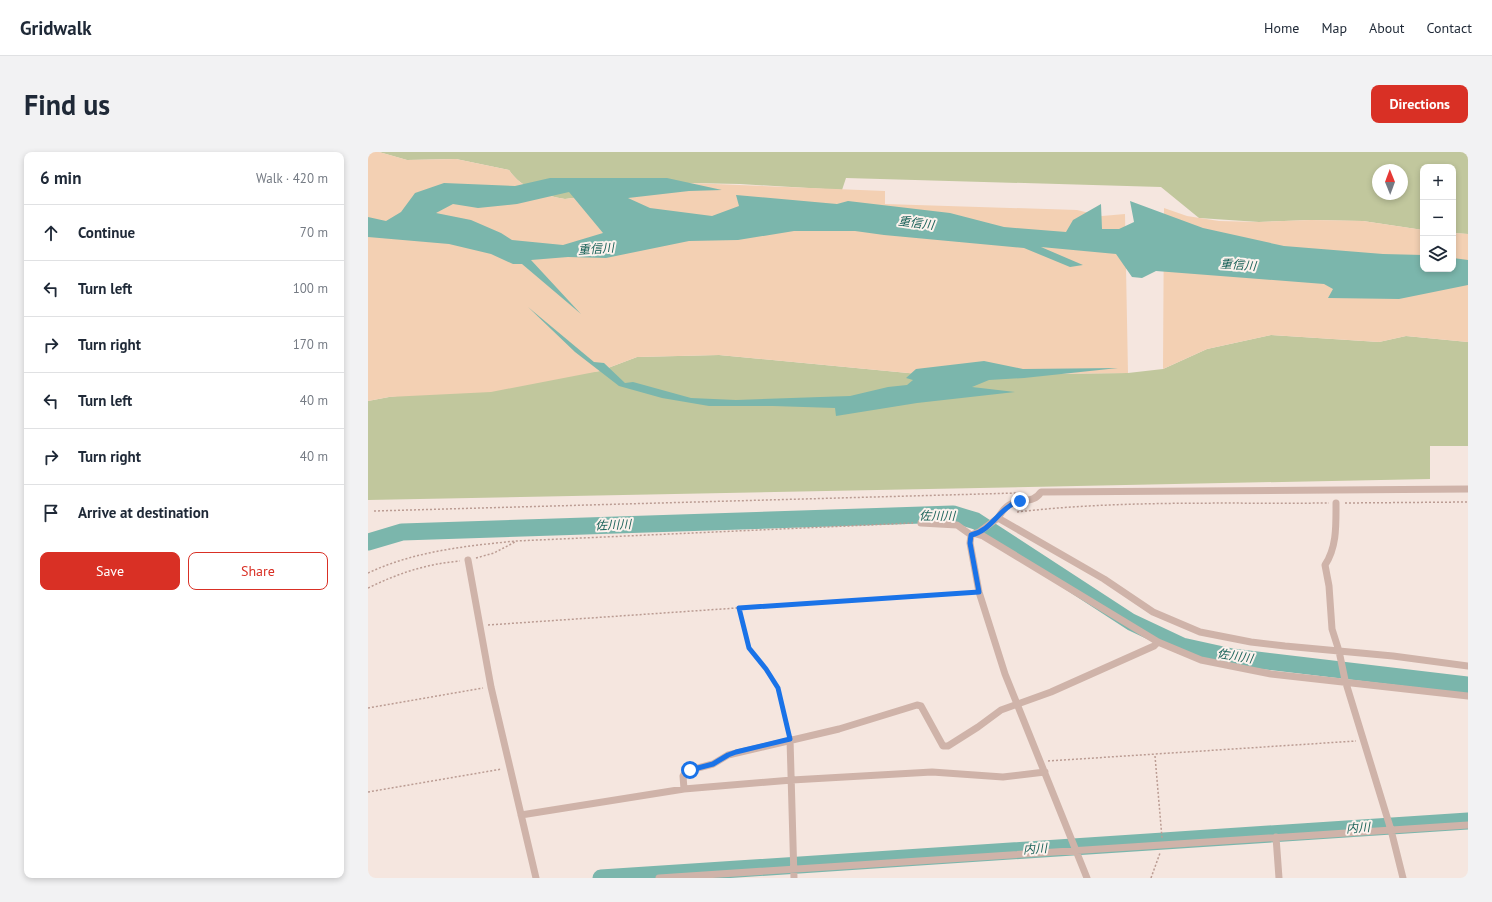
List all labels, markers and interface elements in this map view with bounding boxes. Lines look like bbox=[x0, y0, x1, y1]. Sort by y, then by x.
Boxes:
text: Gridwalk bbox=[20, 16, 92, 40]
text: Home bbox=[1264, 19, 1299, 37]
text: Map bbox=[1321, 19, 1347, 37]
text: About bbox=[1369, 19, 1405, 37]
text: Contact bbox=[1427, 19, 1472, 37]
button: Directions bbox=[1371, 85, 1468, 123]
text: Find us bbox=[24, 86, 110, 123]
north arrow bbox=[1372, 164, 1408, 200]
map controls bbox=[1420, 164, 1456, 272]
button: + bbox=[1420, 164, 1456, 200]
text: 6 min bbox=[40, 167, 81, 189]
text: Walk · 420 m bbox=[256, 170, 328, 187]
button: − bbox=[1420, 200, 1456, 236]
water label: 重信川 bbox=[897, 213, 937, 232]
icon: ahead bbox=[40, 222, 62, 244]
text: Continue bbox=[78, 223, 135, 242]
text: 70 m bbox=[300, 224, 328, 241]
button: layers bbox=[1420, 236, 1456, 272]
water label: 重信川 bbox=[577, 240, 616, 257]
water label: 重信川 bbox=[1220, 256, 1259, 273]
icon: left bbox=[40, 278, 62, 300]
text: Turn left bbox=[78, 279, 132, 298]
text: 100 m bbox=[293, 280, 328, 297]
icon: right bbox=[40, 334, 62, 356]
text: Turn right bbox=[78, 335, 141, 354]
text: 170 m bbox=[293, 336, 328, 353]
icon: left bbox=[40, 390, 62, 412]
text: Turn left bbox=[78, 391, 132, 410]
text: 40 m bbox=[300, 392, 328, 409]
icon: right bbox=[40, 446, 62, 468]
text: Turn right bbox=[78, 447, 141, 466]
text: 40 m bbox=[300, 448, 328, 465]
route end bbox=[1011, 492, 1029, 510]
icon: arrive bbox=[40, 502, 62, 524]
text: Arrive at destination bbox=[78, 503, 209, 522]
water label: 佐川川 bbox=[919, 508, 957, 523]
water label: 佐川川 bbox=[595, 516, 633, 533]
button: Save bbox=[40, 552, 180, 590]
button: Share bbox=[188, 552, 328, 590]
water label: 佐川川 bbox=[1216, 645, 1256, 666]
route start bbox=[681, 761, 699, 779]
water label: 内川 bbox=[1345, 819, 1372, 836]
water label: 内川 bbox=[1022, 840, 1049, 857]

